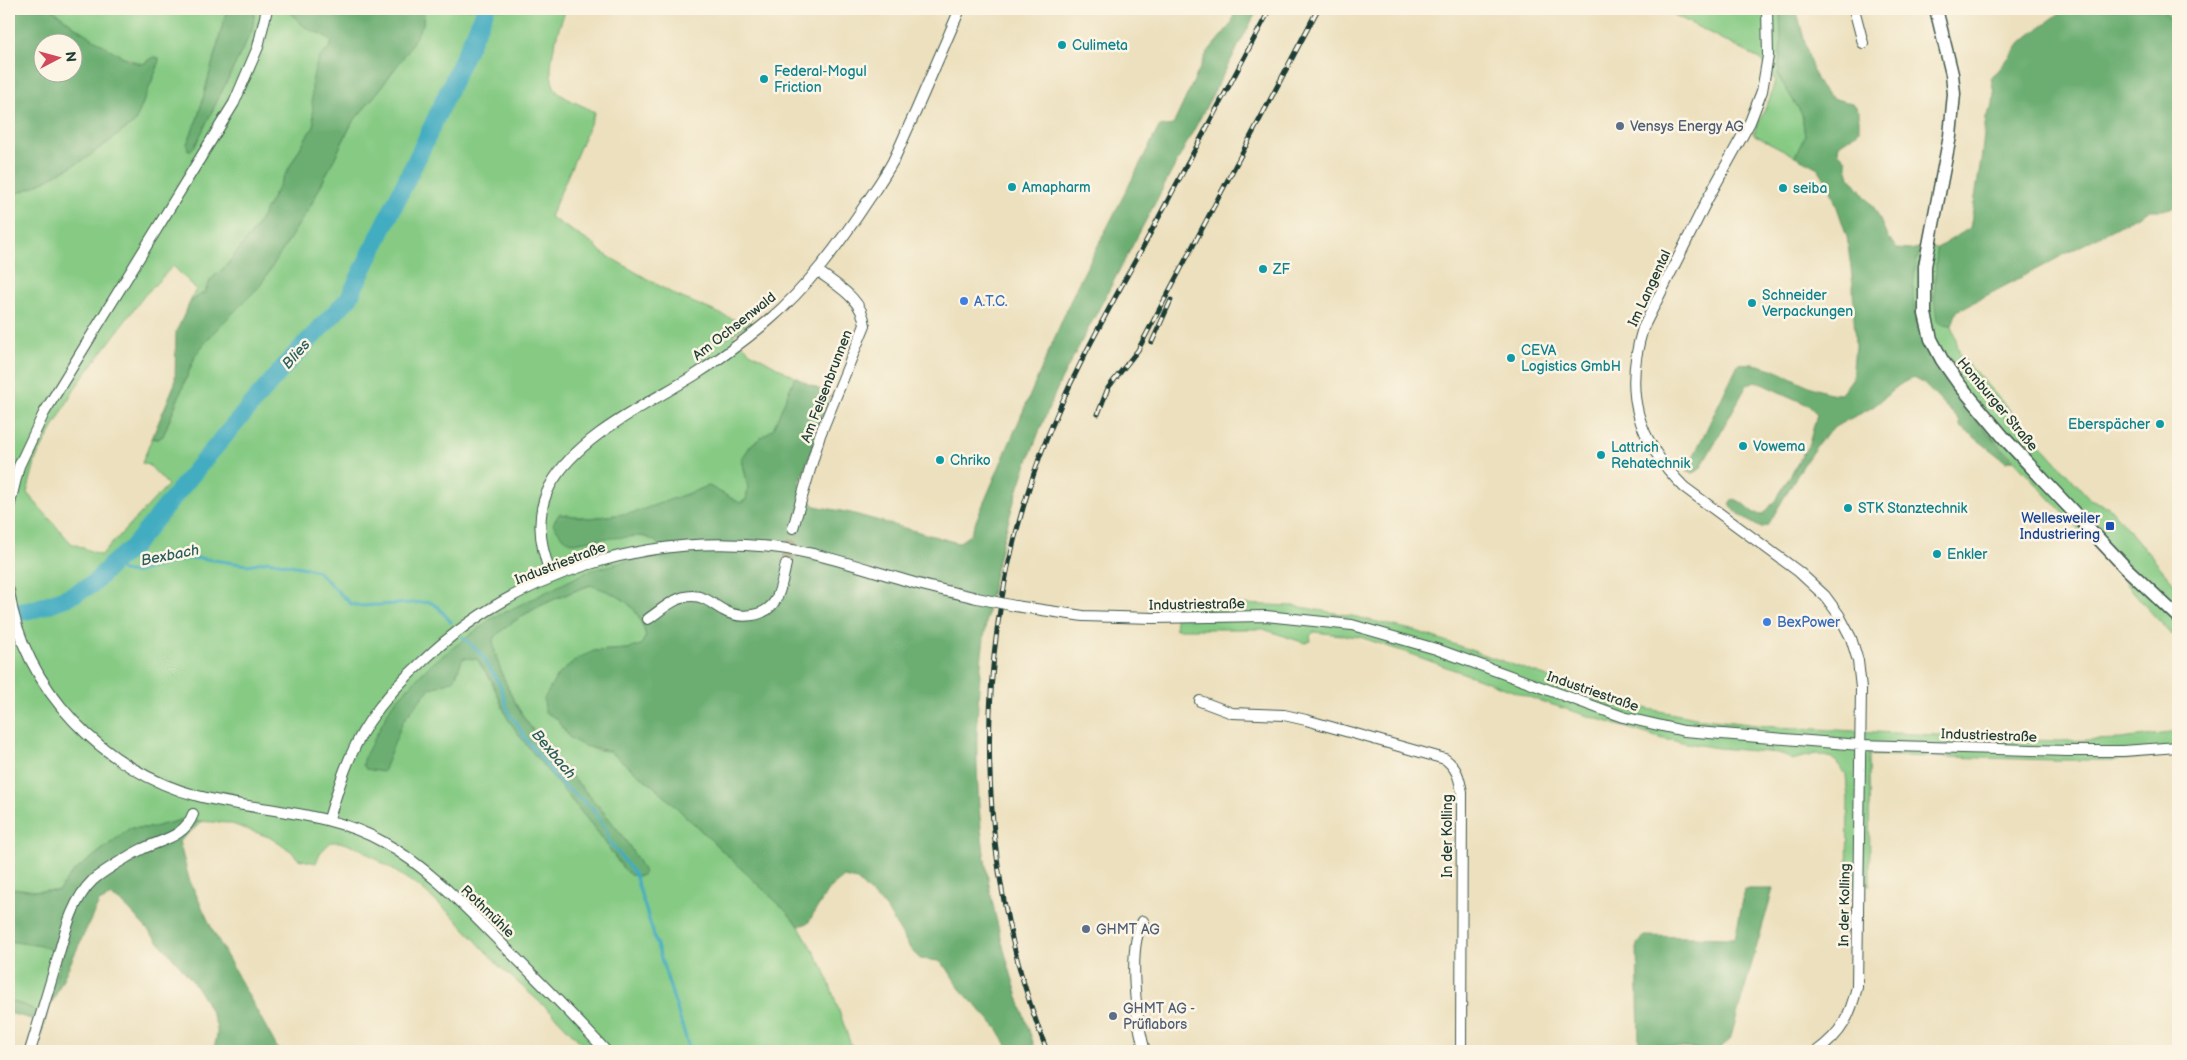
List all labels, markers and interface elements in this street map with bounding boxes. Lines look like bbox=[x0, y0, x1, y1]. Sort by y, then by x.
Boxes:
north arrow bbox=[32, 32, 82, 82]
place label: Culimeta bbox=[1072, 37, 1128, 54]
marker: Culimeta bbox=[1056, 39, 1068, 51]
text: N bbox=[61, 51, 79, 63]
place label: Federal-Mogul Friction bbox=[774, 63, 867, 96]
marker: Federal-Mogul Friction bbox=[758, 73, 770, 85]
place label: Vensys Energy AG bbox=[1630, 118, 1744, 135]
marker: Vensys Energy AG bbox=[1614, 120, 1626, 132]
place label: Amapharm bbox=[1022, 179, 1090, 196]
place label: seiba bbox=[1793, 180, 1827, 197]
marker: Amapharm bbox=[1006, 181, 1018, 193]
marker: seiba bbox=[1777, 182, 1789, 194]
street label: Im Langental bbox=[1624, 247, 1675, 329]
place label: ZF bbox=[1272, 261, 1291, 278]
marker: ZF bbox=[1257, 263, 1269, 275]
place label: Schneider Verpackungen bbox=[1762, 287, 1853, 320]
street label: Am Ochsenwald bbox=[689, 289, 779, 364]
place label: A.T.C. bbox=[974, 293, 1008, 310]
marker: A.T.C. bbox=[958, 295, 970, 307]
marker: Schneider Verpackungen bbox=[1746, 297, 1758, 309]
street label: Am Felsenbrunnen bbox=[797, 327, 856, 445]
water label: Blies bbox=[278, 335, 315, 373]
place label: CEVA Logistics GmbH bbox=[1521, 342, 1621, 375]
marker: CEVA Logistics GmbH bbox=[1505, 352, 1517, 364]
street label: Homburger Straße bbox=[1954, 354, 2042, 455]
place label: Eberspächer bbox=[2068, 416, 2151, 433]
marker: Eberspächer bbox=[2154, 418, 2166, 430]
place label: Vowema bbox=[1753, 438, 1806, 455]
place label: Lattrich Rehatechnik bbox=[1611, 439, 1690, 472]
marker: Vowema bbox=[1737, 440, 1749, 452]
marker: Lattrich Rehatechnik bbox=[1595, 449, 1607, 461]
place label: Chriko bbox=[950, 452, 991, 469]
marker: Chriko bbox=[934, 454, 946, 466]
place label: STK Stanztechnik bbox=[1858, 500, 1968, 517]
marker: STK Stanztechnik bbox=[1842, 502, 1854, 514]
place label: Wellesweiler Industriering bbox=[2020, 510, 2101, 543]
marker: Wellesweiler Industriering bbox=[2104, 520, 2116, 532]
street label: Industriestraße bbox=[512, 538, 608, 589]
water label: Bexbach bbox=[139, 541, 201, 570]
place label: Enkler bbox=[1947, 546, 1988, 563]
marker: Enkler bbox=[1931, 548, 1943, 560]
street label: Industriestraße bbox=[1149, 595, 1245, 614]
place label: BexPower bbox=[1777, 614, 1841, 631]
marker: BexPower bbox=[1761, 616, 1773, 628]
street label: Industriestraße bbox=[1545, 668, 1641, 715]
street label: Industriestraße bbox=[1941, 725, 2037, 746]
water label: Bexbach bbox=[527, 726, 580, 783]
street label: In der Kolling bbox=[1439, 794, 1456, 878]
street label: In der Kolling bbox=[1835, 863, 1854, 947]
street label: Rothmühle bbox=[457, 882, 518, 941]
place label: GHMT AG bbox=[1096, 921, 1160, 938]
marker: GHMT AG bbox=[1080, 923, 1092, 935]
place label: GHMT AG - Prüflabors bbox=[1123, 1000, 1195, 1033]
marker: GHMT AG - Prüflabors bbox=[1107, 1010, 1119, 1022]

